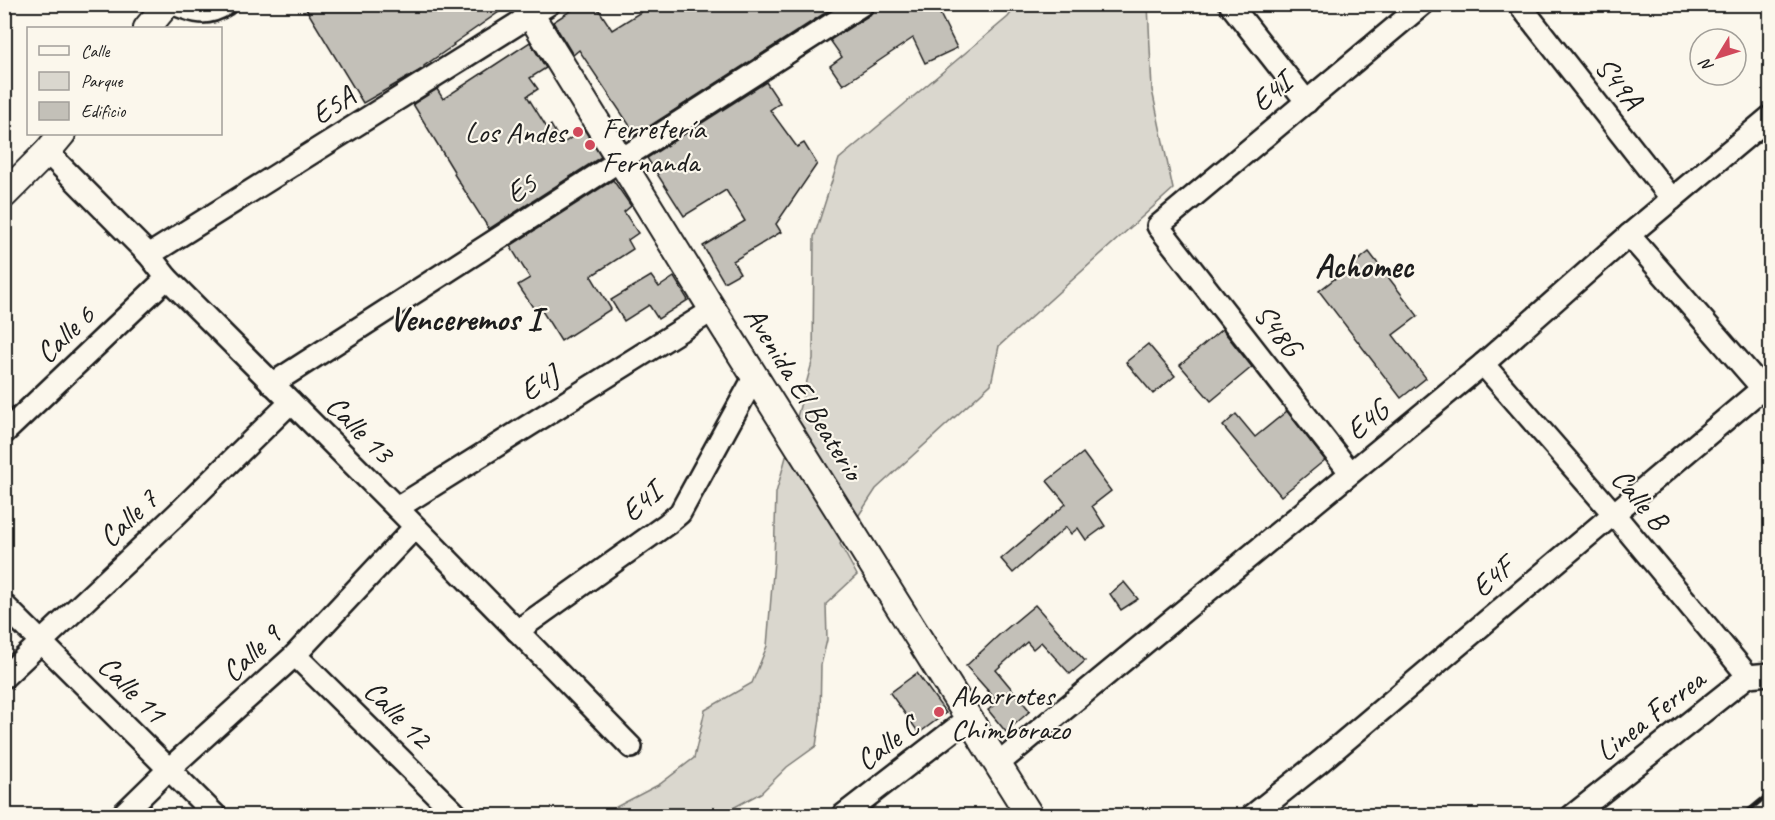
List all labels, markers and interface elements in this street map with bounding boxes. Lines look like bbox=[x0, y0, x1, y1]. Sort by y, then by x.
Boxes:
legend bbox=[27, 27, 222, 135]
north arrow bbox=[1688, 27, 1748, 87]
text: Calle bbox=[81, 40, 110, 62]
street label: S49A bbox=[1587, 49, 1653, 119]
text: N bbox=[1694, 53, 1718, 76]
street label: E4I bbox=[1243, 60, 1304, 120]
text: Parque bbox=[81, 70, 123, 92]
street label: E5A bbox=[304, 76, 364, 133]
text: Edificio bbox=[81, 100, 127, 122]
place label: Ferretería Fernanda bbox=[602, 109, 707, 181]
place label: Los Andes bbox=[465, 113, 569, 151]
marker: Los Andes bbox=[571, 125, 585, 139]
marker: Ferretería Fernanda bbox=[583, 138, 597, 152]
street label: E5 bbox=[498, 163, 545, 212]
district label: Achomec bbox=[1315, 245, 1415, 287]
street label: Calle 6 bbox=[27, 296, 104, 371]
street label: S48G bbox=[1246, 296, 1312, 367]
district label: Venceremos I bbox=[389, 298, 548, 340]
street label: Avenida El Beaterio bbox=[736, 299, 874, 490]
street label: E4J bbox=[513, 354, 569, 409]
street label: Calle 13 bbox=[318, 387, 404, 473]
street label: E4G bbox=[1338, 389, 1399, 449]
street label: Calle B bbox=[1603, 460, 1679, 540]
street label: E4I bbox=[613, 469, 674, 530]
street label: Calle 7 bbox=[90, 480, 167, 555]
street label: E4F bbox=[1463, 545, 1526, 605]
street label: Calle 9 bbox=[213, 614, 291, 690]
street label: Calle 11 bbox=[90, 647, 175, 732]
street label: Linea Ferrea bbox=[1588, 659, 1714, 770]
street label: Calle 12 bbox=[356, 672, 442, 758]
place label: Abarrotes Chimborazo bbox=[951, 676, 1071, 748]
street label: Calle C bbox=[848, 705, 929, 779]
marker: Abarrotes Chimborazo bbox=[932, 705, 946, 719]

